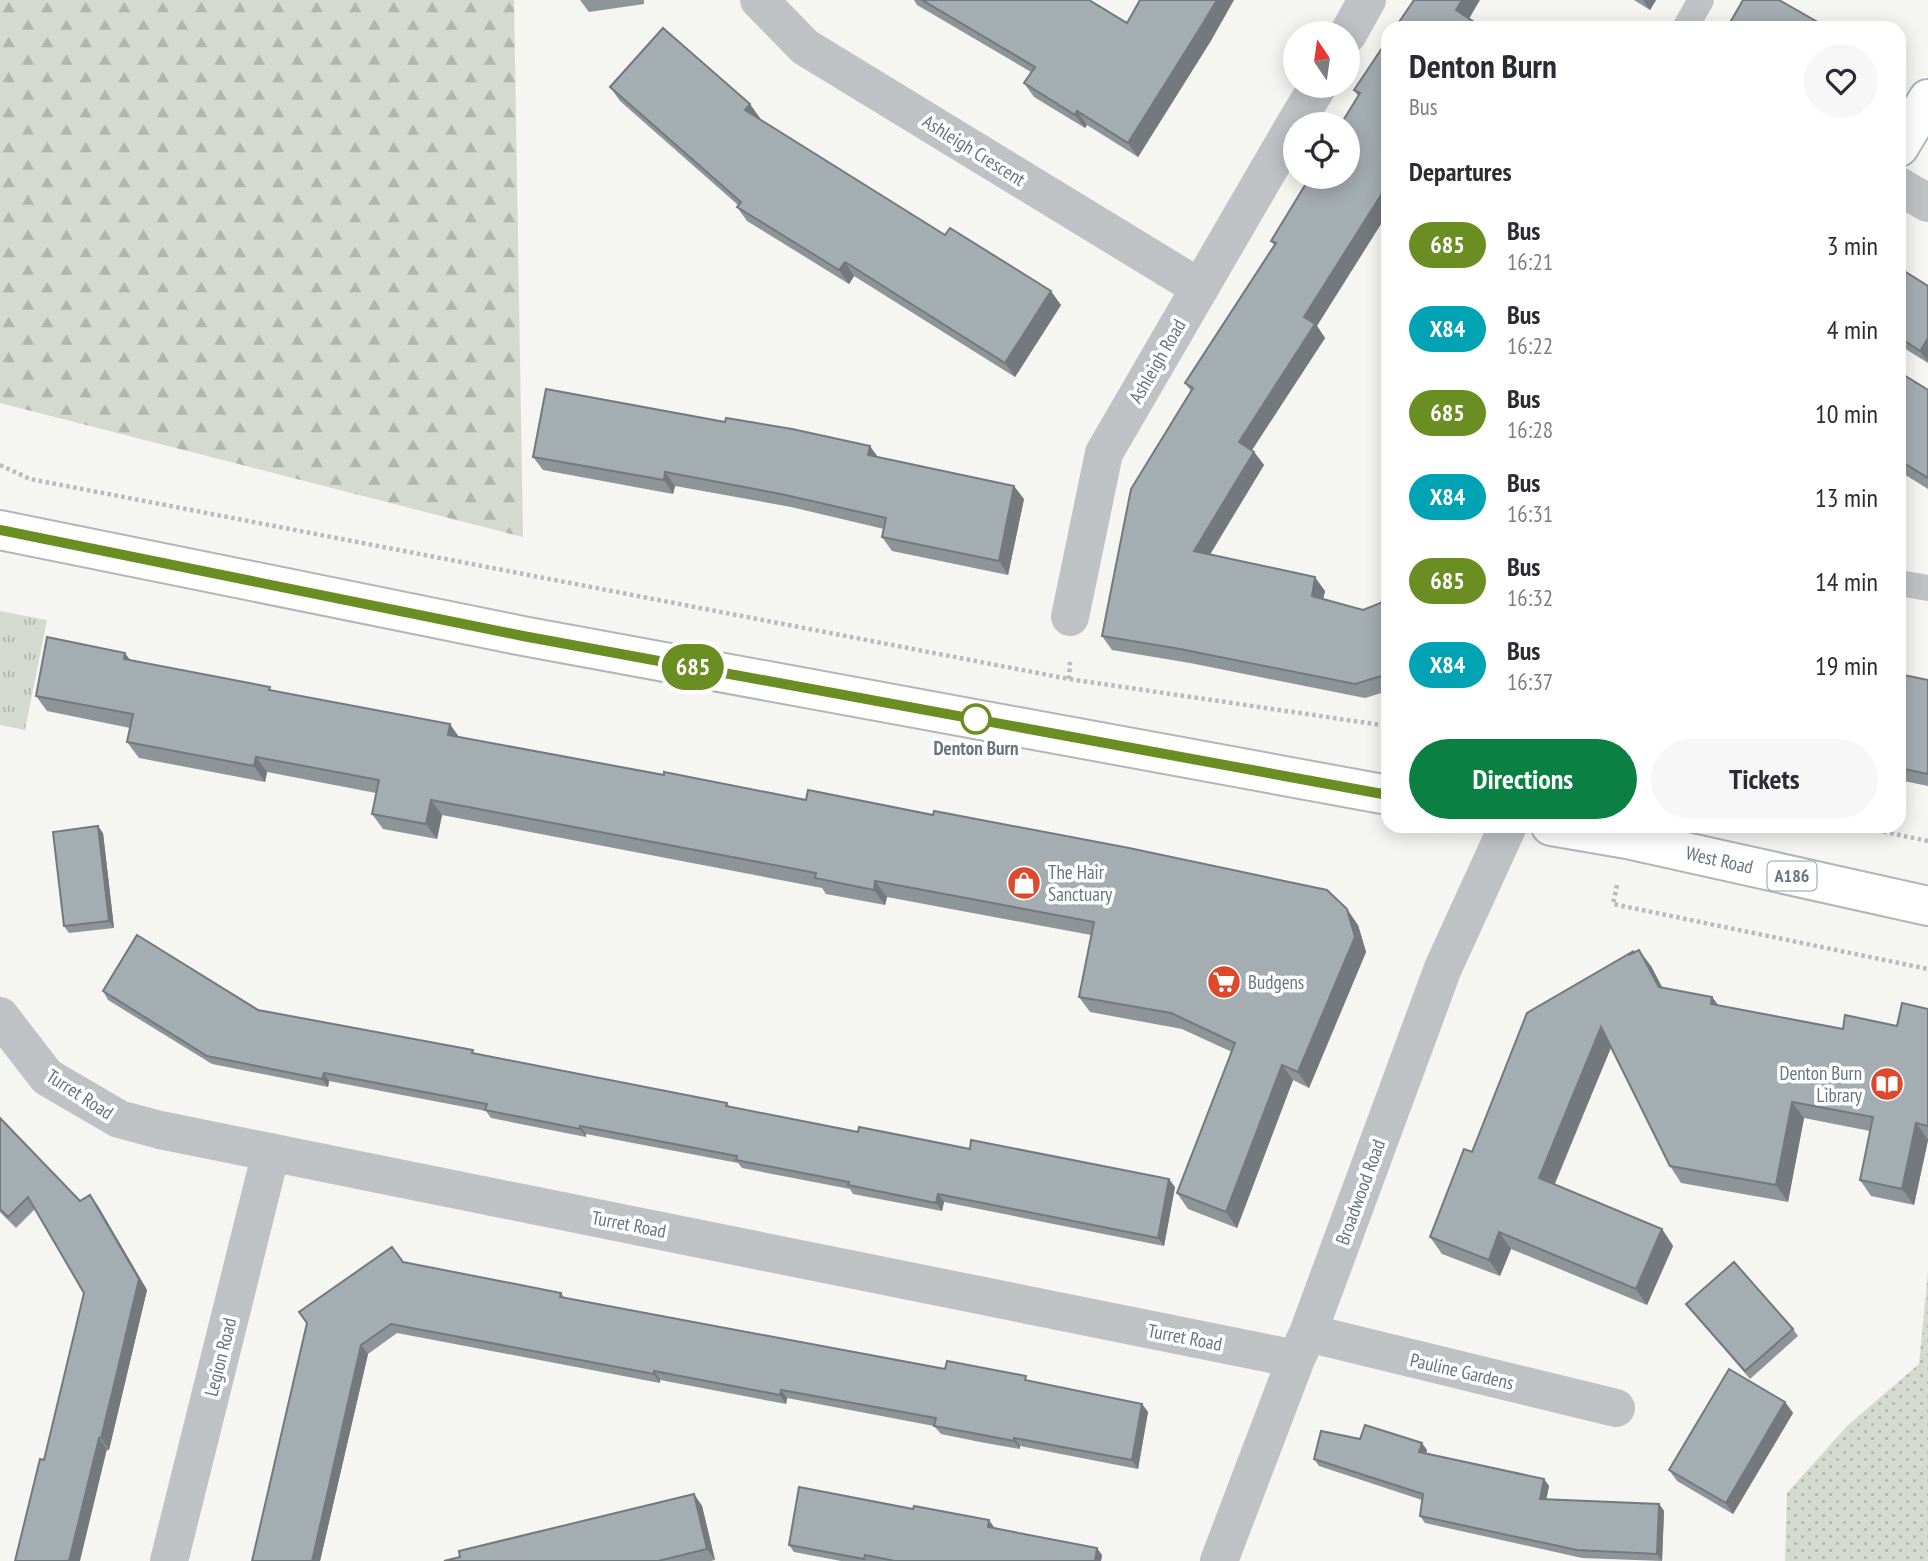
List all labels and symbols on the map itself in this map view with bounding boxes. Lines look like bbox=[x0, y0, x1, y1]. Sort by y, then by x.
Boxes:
north arrow bbox=[1283, 21, 1360, 98]
street label: Ashleigh Crescent bbox=[918, 109, 1030, 191]
street label: Ashleigh Road bbox=[1123, 315, 1191, 407]
line badge: 685 bbox=[653, 644, 733, 690]
marker: Denton Burn bbox=[961, 704, 991, 734]
place label: Denton Burn bbox=[933, 736, 1019, 760]
street label: West Road bbox=[1684, 841, 1755, 879]
place label: The Hair Sanctuary bbox=[1048, 860, 1113, 906]
road number: A186 bbox=[1768, 862, 1816, 890]
shop icon: The Hair Sanctuary bbox=[1005, 864, 1043, 902]
supermarket icon: Budgens bbox=[1205, 963, 1243, 1001]
place label: Budgens bbox=[1248, 970, 1304, 994]
place label: Denton Burn Library bbox=[1779, 1061, 1863, 1107]
street label: Turret Road bbox=[42, 1063, 118, 1125]
library icon: Denton Burn Library bbox=[1868, 1065, 1906, 1103]
street label: Broadwood Road bbox=[1330, 1136, 1390, 1248]
street label: Turret Road bbox=[590, 1205, 668, 1243]
street label: Legion Road bbox=[199, 1315, 241, 1399]
street label: Turret Road bbox=[1146, 1318, 1224, 1356]
street label: Pauline Gardens bbox=[1408, 1347, 1516, 1395]

